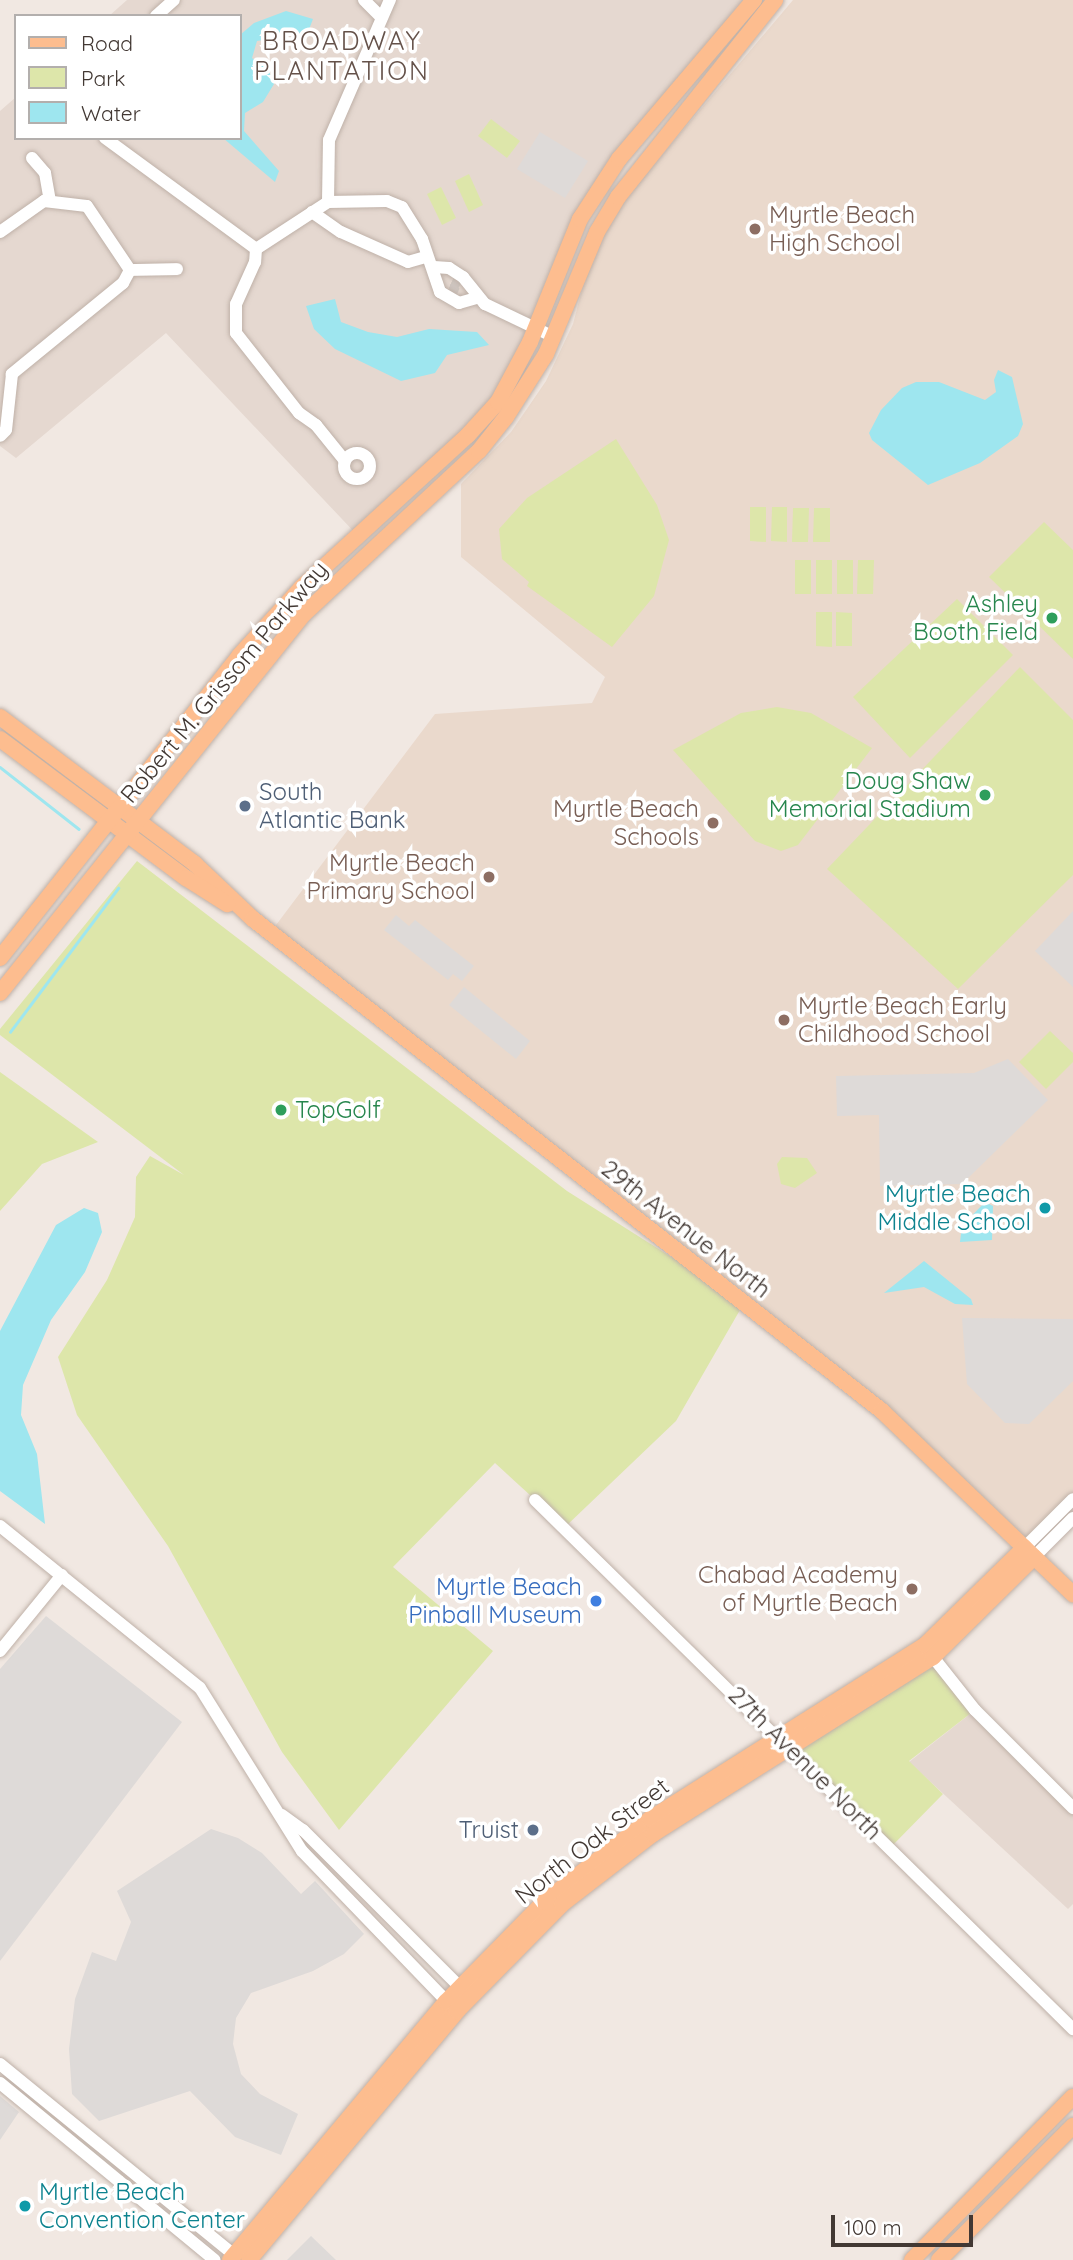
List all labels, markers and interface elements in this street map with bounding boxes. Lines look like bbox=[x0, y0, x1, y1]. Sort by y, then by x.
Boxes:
legend bbox=[14, 14, 242, 140]
district label: BROADWAY PLANTATION bbox=[255, 25, 429, 86]
text: Road bbox=[81, 30, 133, 56]
text: Park bbox=[81, 65, 125, 91]
text: Water bbox=[81, 100, 141, 126]
place label: Myrtle Beach High School bbox=[769, 201, 915, 257]
marker: Myrtle Beach High School bbox=[747, 221, 763, 237]
street label: Robert M. Grissom Parkway bbox=[114, 555, 334, 809]
place label: Ashley Booth Field bbox=[913, 590, 1038, 646]
marker: Ashley Booth Field bbox=[1044, 610, 1060, 626]
place label: Doug Shaw Memorial Stadium bbox=[769, 767, 971, 823]
place label: South Atlantic Bank bbox=[259, 778, 406, 834]
marker: Doug Shaw Memorial Stadium bbox=[977, 787, 993, 803]
place label: Myrtle Beach Schools bbox=[553, 795, 699, 851]
marker: South Atlantic Bank bbox=[237, 798, 253, 814]
marker: Myrtle Beach Schools bbox=[705, 815, 721, 831]
place label: Myrtle Beach Primary School bbox=[306, 849, 475, 905]
marker: Myrtle Beach Primary School bbox=[481, 869, 497, 885]
place label: Myrtle Beach Early Childhood School bbox=[798, 992, 1007, 1048]
marker: Myrtle Beach Early Childhood School bbox=[776, 1012, 792, 1028]
place label: TopGolf bbox=[295, 1096, 381, 1124]
marker: TopGolf bbox=[273, 1102, 289, 1118]
street label: 29th Avenue North bbox=[596, 1154, 776, 1304]
place label: Myrtle Beach Middle School bbox=[877, 1180, 1031, 1236]
marker: Myrtle Beach Middle School bbox=[1037, 1200, 1053, 1216]
place label: Chabad Academy of Myrtle Beach bbox=[698, 1561, 898, 1617]
place label: Myrtle Beach Pinball Museum bbox=[408, 1573, 582, 1629]
marker: Chabad Academy of Myrtle Beach bbox=[904, 1581, 920, 1597]
marker: Myrtle Beach Pinball Museum bbox=[588, 1593, 604, 1609]
street label: 27th Avenue North bbox=[722, 1680, 888, 1846]
street label: North Oak Street bbox=[509, 1772, 675, 1910]
place label: Truist bbox=[459, 1816, 519, 1844]
marker: Truist bbox=[525, 1822, 541, 1838]
place label: Myrtle Beach Convention Center bbox=[39, 2178, 245, 2234]
marker: Myrtle Beach Convention Center bbox=[17, 2198, 33, 2214]
scale bar bbox=[835, 2200, 977, 2244]
text: 100 m bbox=[844, 2214, 902, 2240]

